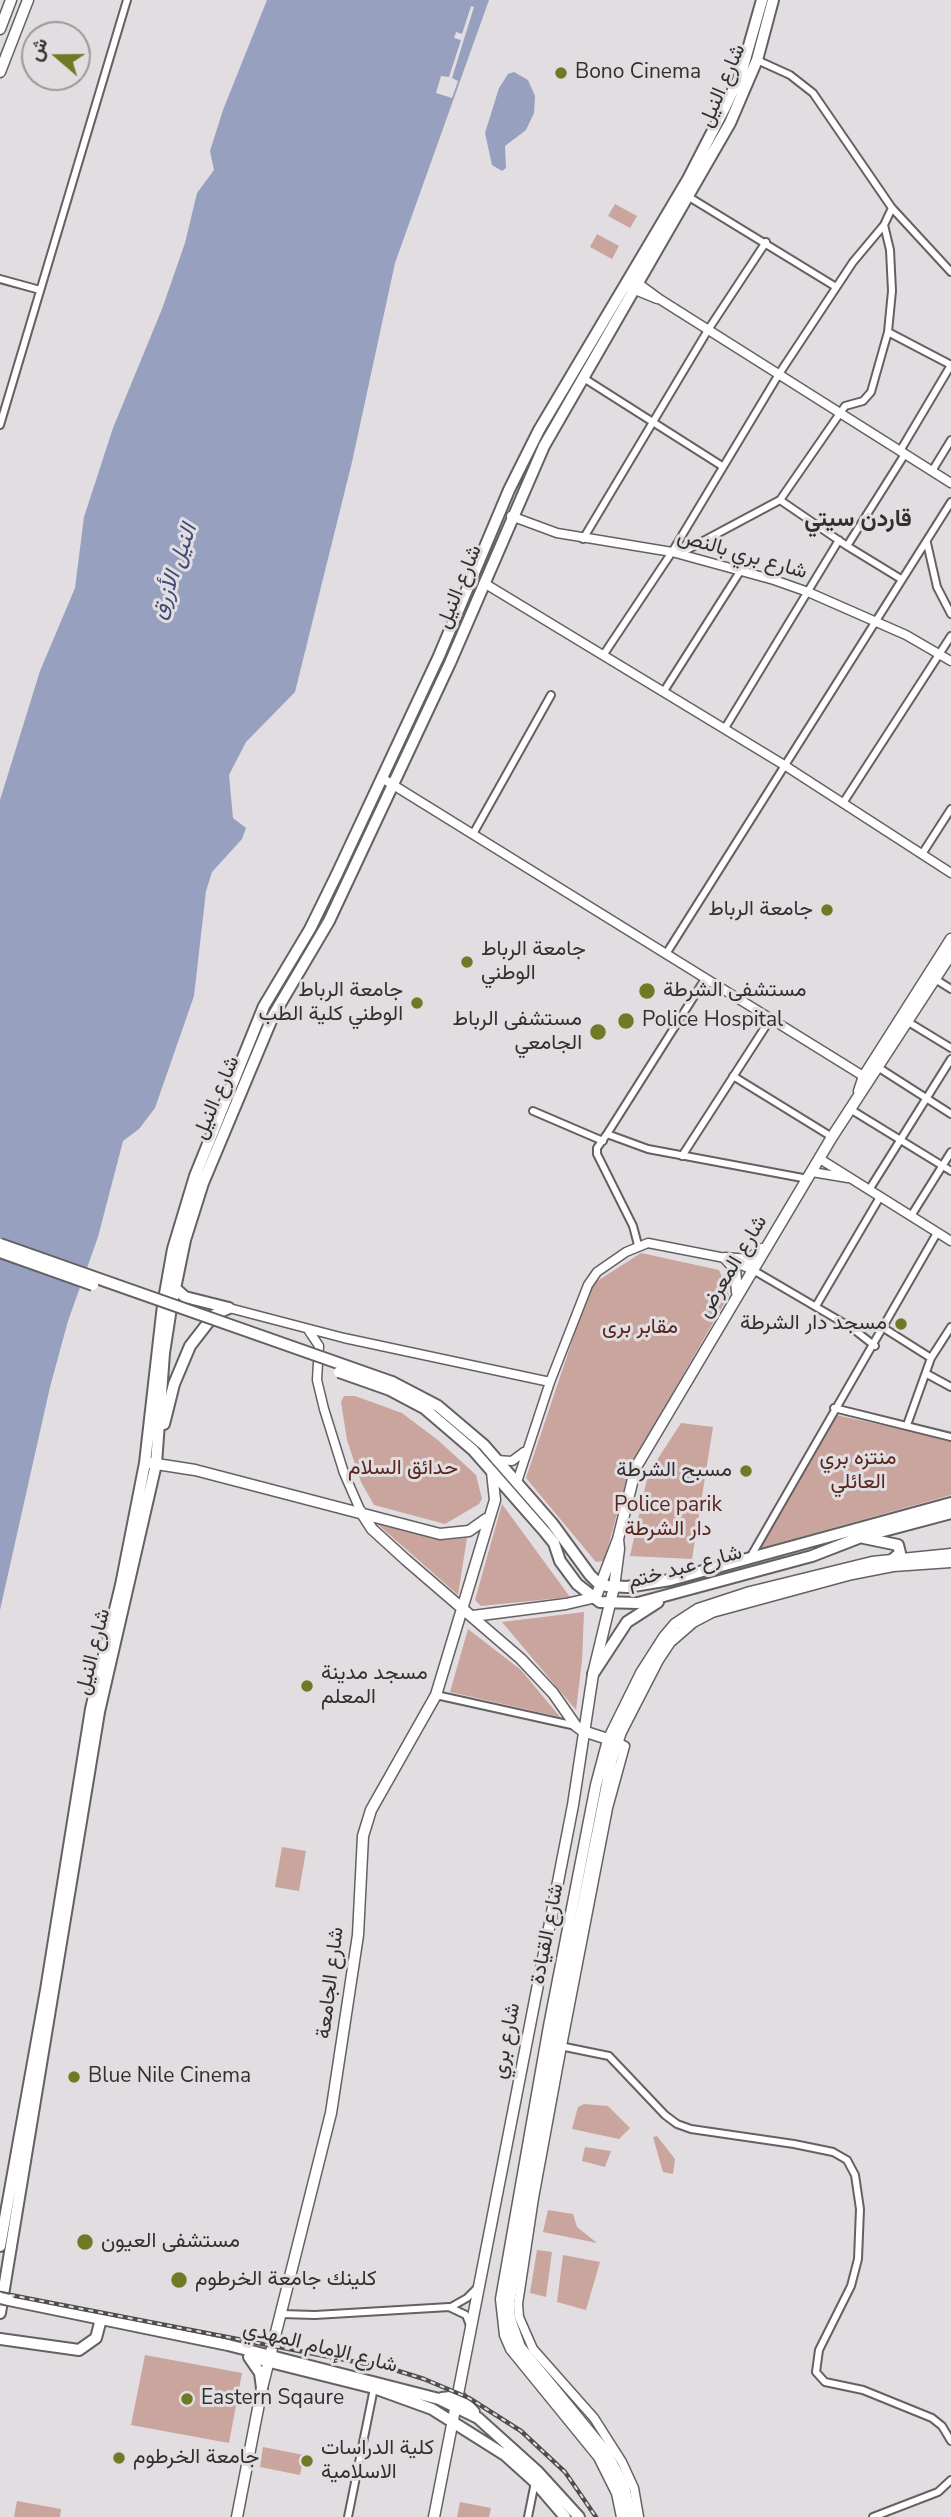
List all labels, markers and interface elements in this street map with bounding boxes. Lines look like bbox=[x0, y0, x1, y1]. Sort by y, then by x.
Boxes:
north arrow bbox=[21, 21, 91, 91]
text: ش bbox=[22, 34, 54, 65]
street label: شارع النيل bbox=[694, 41, 752, 131]
place label: Bono Cinema bbox=[575, 60, 701, 86]
marker: Bono Cinema bbox=[553, 65, 569, 81]
district label: قاردن سيتي bbox=[804, 506, 912, 534]
water label: النيل الأزرق bbox=[146, 521, 204, 623]
street label: شارع بري بالنص bbox=[674, 524, 810, 586]
street label: شارع النيل bbox=[432, 541, 488, 633]
place label: جامعة الرباط bbox=[708, 897, 813, 923]
marker: جامعة الرباط bbox=[819, 902, 835, 918]
place label: جامعة الرباط الوطني bbox=[481, 937, 586, 987]
marker: جامعة الرباط الوطني bbox=[459, 954, 475, 970]
place label: جامعة الرباط الوطني كلية الطب bbox=[258, 978, 403, 1028]
place label: مستشفى الشرطة bbox=[663, 978, 806, 1004]
marker: مستشفى الشرطة bbox=[637, 981, 657, 1001]
marker: جامعة الرباط الوطني كلية الطب bbox=[409, 995, 425, 1011]
place label: مستشفى الرباط الجامعي bbox=[453, 1007, 582, 1057]
place label: Police Hospital bbox=[642, 1008, 783, 1034]
marker: Police Hospital bbox=[616, 1011, 636, 1031]
marker: مستشفى الرباط الجامعي bbox=[588, 1022, 608, 1042]
street label: شارع النيل bbox=[188, 1053, 246, 1143]
street label: شارع المعرض bbox=[693, 1211, 773, 1323]
place label: مسجد دار الشرطة bbox=[740, 1311, 887, 1337]
park label: مقابر برى bbox=[602, 1315, 678, 1341]
marker: مسجد دار الشرطة bbox=[893, 1316, 909, 1332]
park label: منتزه بري العائلي bbox=[819, 1446, 897, 1496]
park label: حدائق السلام bbox=[348, 1456, 458, 1482]
place label: مسبح الشرطة bbox=[616, 1458, 732, 1484]
marker: مسبح الشرطة bbox=[738, 1463, 754, 1479]
park label: Police parik دار الشرطة bbox=[614, 1493, 722, 1543]
street label: شارع عبد ختم bbox=[625, 1541, 745, 1595]
street label: شارع النيل bbox=[71, 1606, 117, 1698]
place label: مسجد مدينة المعلم bbox=[321, 1661, 428, 1711]
marker: مسجد مدينة المعلم bbox=[299, 1678, 315, 1694]
street label: شارع القيادة bbox=[526, 1882, 570, 1986]
street label: شارع الجامعة bbox=[312, 1926, 350, 2040]
street label: شارع بري bbox=[487, 2001, 527, 2081]
place label: Blue Nile Cinema bbox=[88, 2064, 251, 2090]
marker: Blue Nile Cinema bbox=[66, 2069, 82, 2085]
place label: مستشفى العيون bbox=[101, 2229, 240, 2255]
marker: مستشفى العيون bbox=[75, 2232, 95, 2252]
place label: كلينك جامعة الخرطوم bbox=[195, 2267, 376, 2293]
marker: كلينك جامعة الخرطوم bbox=[169, 2270, 189, 2290]
street label: شارع الإمام المهدي bbox=[240, 2317, 400, 2379]
place label: Eastern Sqaure bbox=[201, 2386, 344, 2412]
marker: Eastern Sqaure bbox=[179, 2391, 195, 2407]
place label: كلية الدراسات الاسلامية bbox=[321, 2436, 434, 2486]
place label: جامعة الخرطوم bbox=[133, 2445, 259, 2471]
marker: جامعة الخرطوم bbox=[111, 2450, 127, 2466]
marker: كلية الدراسات الاسلامية bbox=[299, 2453, 315, 2469]

